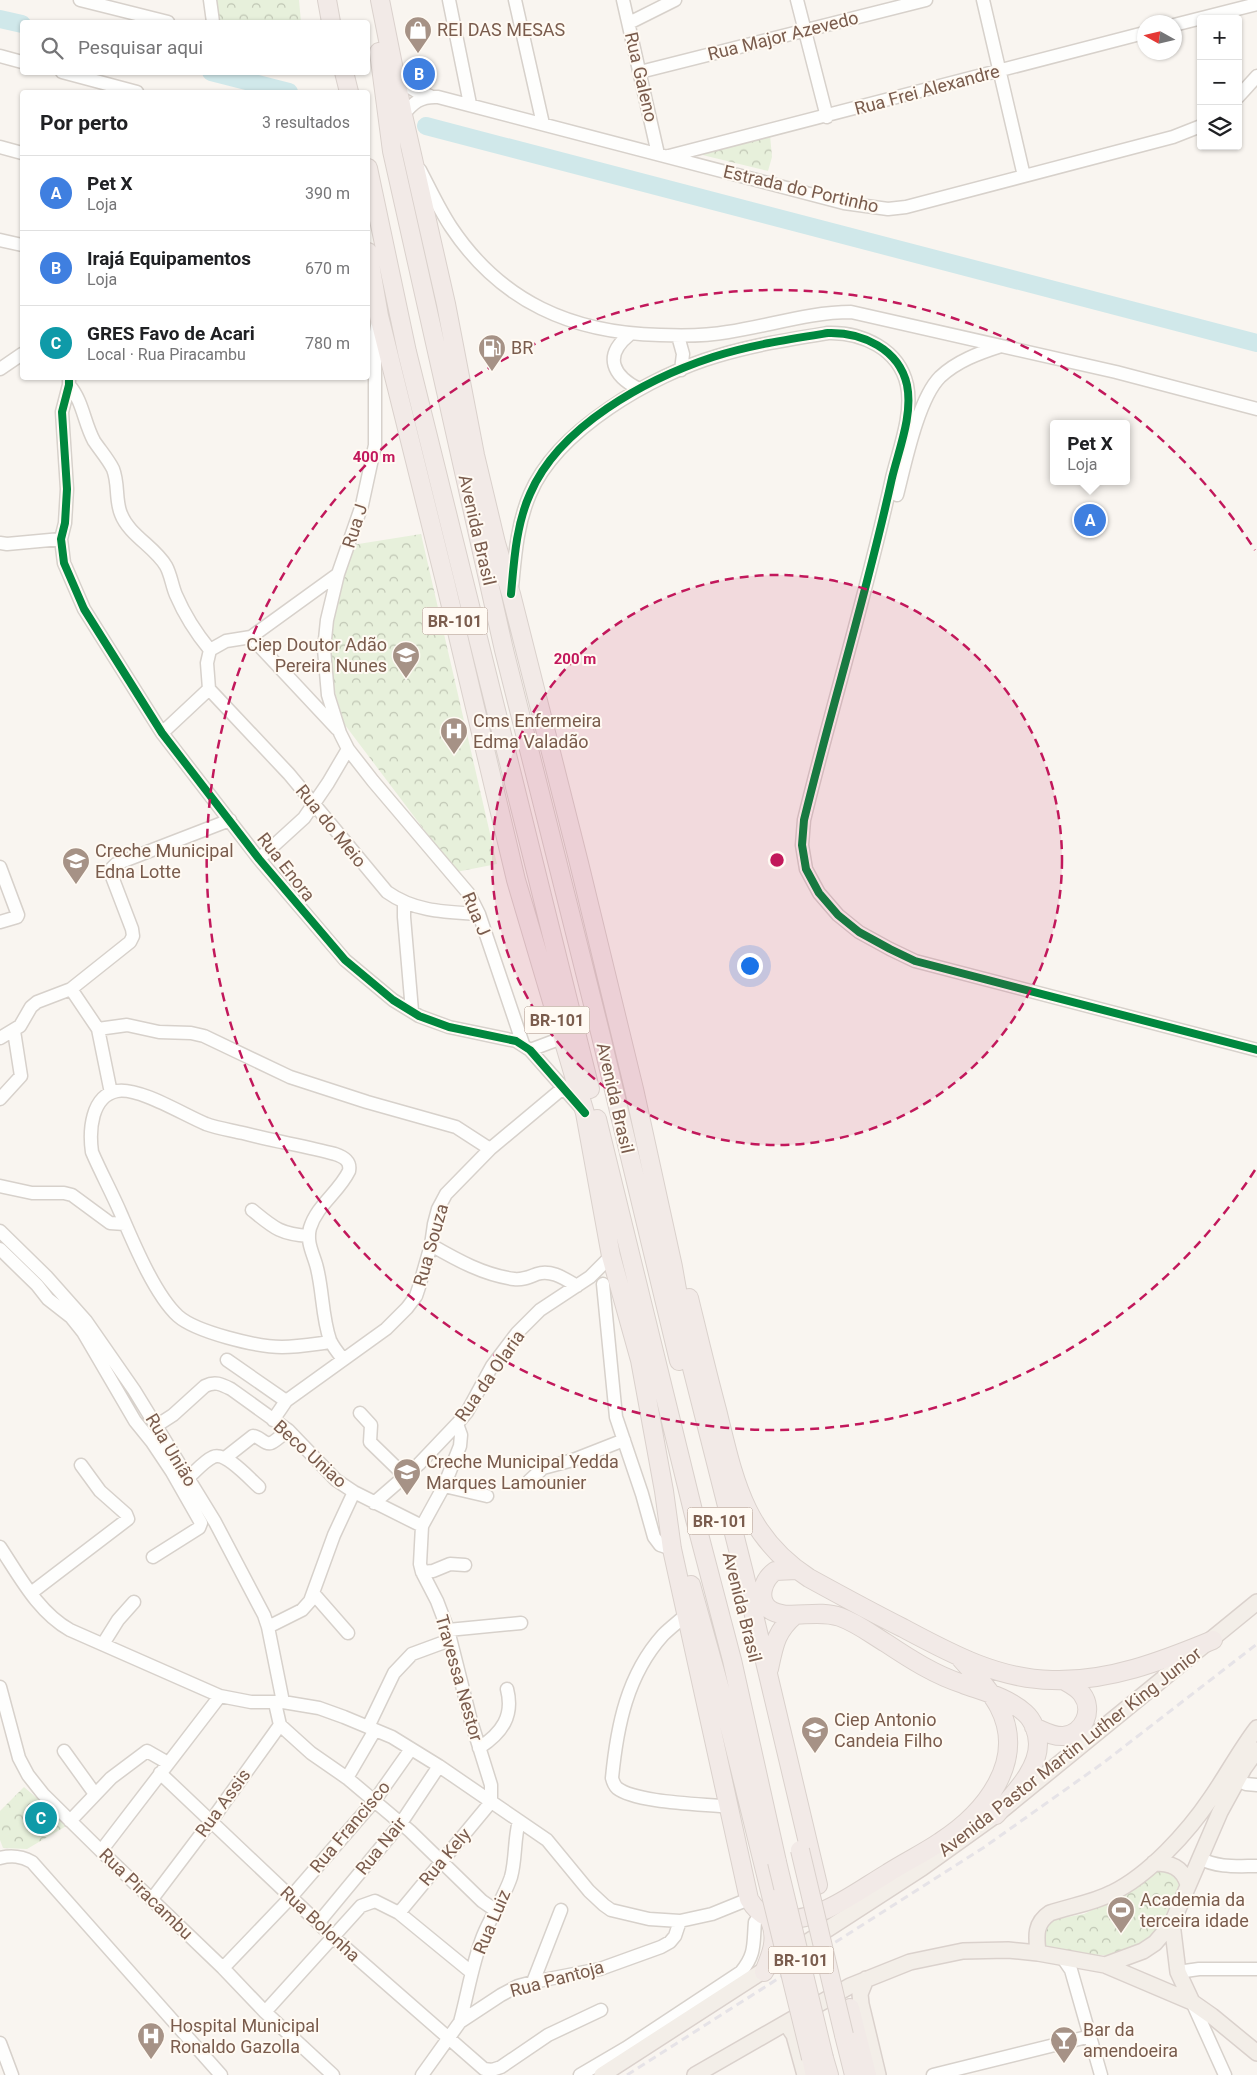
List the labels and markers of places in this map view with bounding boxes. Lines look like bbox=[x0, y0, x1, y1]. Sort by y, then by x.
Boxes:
shop icon: REI DAS MESAS bbox=[403, 15, 433, 54]
place label: REI DAS MESAS bbox=[437, 19, 566, 40]
pin: B bbox=[403, 55, 435, 93]
fuel station icon: BR bbox=[477, 333, 507, 372]
place label: BR bbox=[511, 337, 533, 358]
pin: A bbox=[1074, 501, 1106, 539]
place label: Ciep Doutor Adão Pereira Nunes bbox=[246, 634, 387, 676]
school or university icon: Ciep Doutor Adão Pereira Nunes bbox=[391, 640, 421, 679]
place label: Cms Enfermeira Edma Valadão bbox=[473, 710, 601, 752]
hospital icon: Cms Enfermeira Edma Valadão bbox=[439, 716, 469, 755]
place label: Creche Municipal Edna Lotte bbox=[95, 840, 234, 882]
school or university icon: Creche Municipal Edna Lotte bbox=[61, 846, 91, 885]
centre of rings bbox=[768, 851, 786, 869]
place label: Creche Municipal Yedda Marques Lamounier bbox=[426, 1451, 619, 1493]
school or university icon: Creche Municipal Yedda Marques Lamounier bbox=[392, 1457, 422, 1496]
place label: Ciep Antonio Candeia Filho bbox=[834, 1709, 943, 1751]
school or university icon: Ciep Antonio Candeia Filho bbox=[800, 1715, 830, 1754]
pin: C bbox=[25, 1799, 57, 1837]
place label: Academia da terceira idade bbox=[1140, 1889, 1249, 1931]
sports icon: Academia da terceira idade bbox=[1106, 1895, 1136, 1934]
place label: Hospital Municipal Ronaldo Gazolla bbox=[170, 2015, 319, 2057]
place label: Bar da amendoeira bbox=[1083, 2019, 1178, 2061]
hospital icon: Hospital Municipal Ronaldo Gazolla bbox=[136, 2021, 166, 2060]
bar icon: Bar da amendoeira bbox=[1049, 2025, 1079, 2064]

